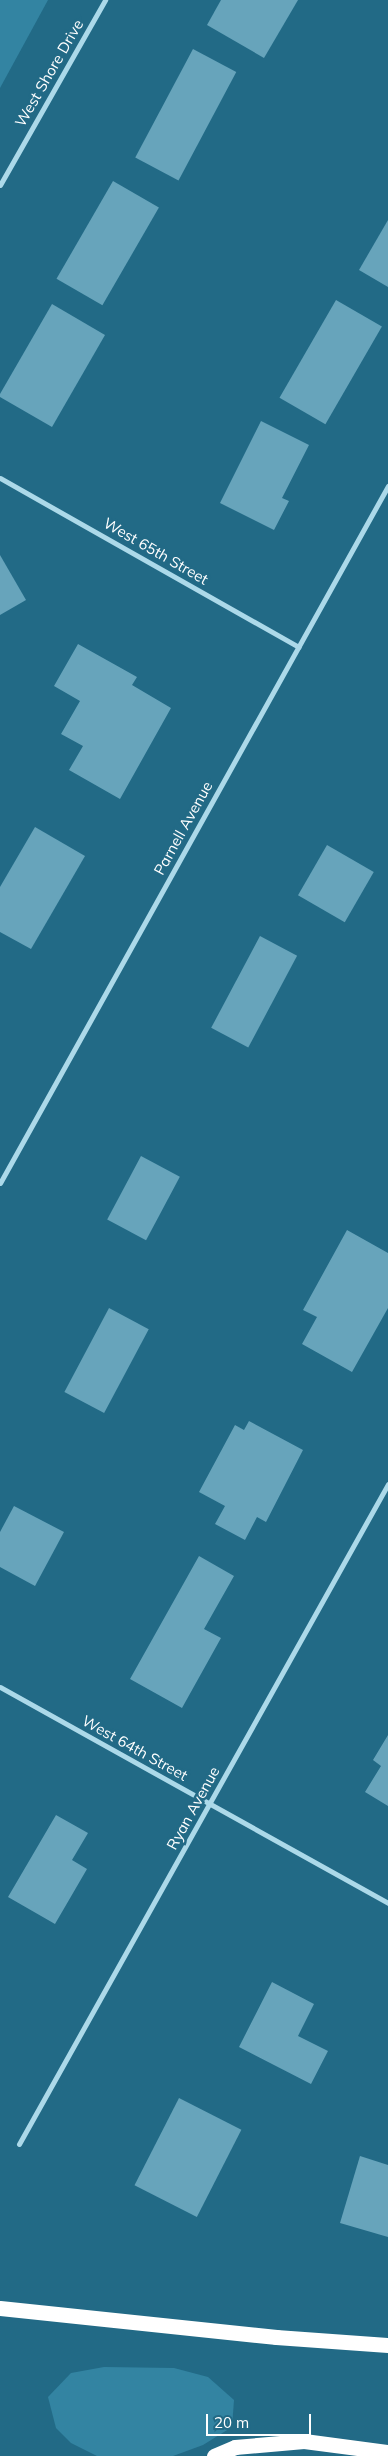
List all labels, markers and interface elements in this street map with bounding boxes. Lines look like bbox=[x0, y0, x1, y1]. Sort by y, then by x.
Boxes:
street label: West Shore Drive bbox=[11, 16, 87, 130]
street label: West 65th Street bbox=[100, 514, 212, 588]
street label: Parnell Avenue bbox=[150, 778, 216, 878]
street label: West 64th Street bbox=[79, 1712, 191, 1784]
street label: Ryan Avenue bbox=[163, 1763, 223, 1853]
scale bar bbox=[208, 2404, 313, 2436]
text: 20 m bbox=[214, 2413, 249, 2432]

